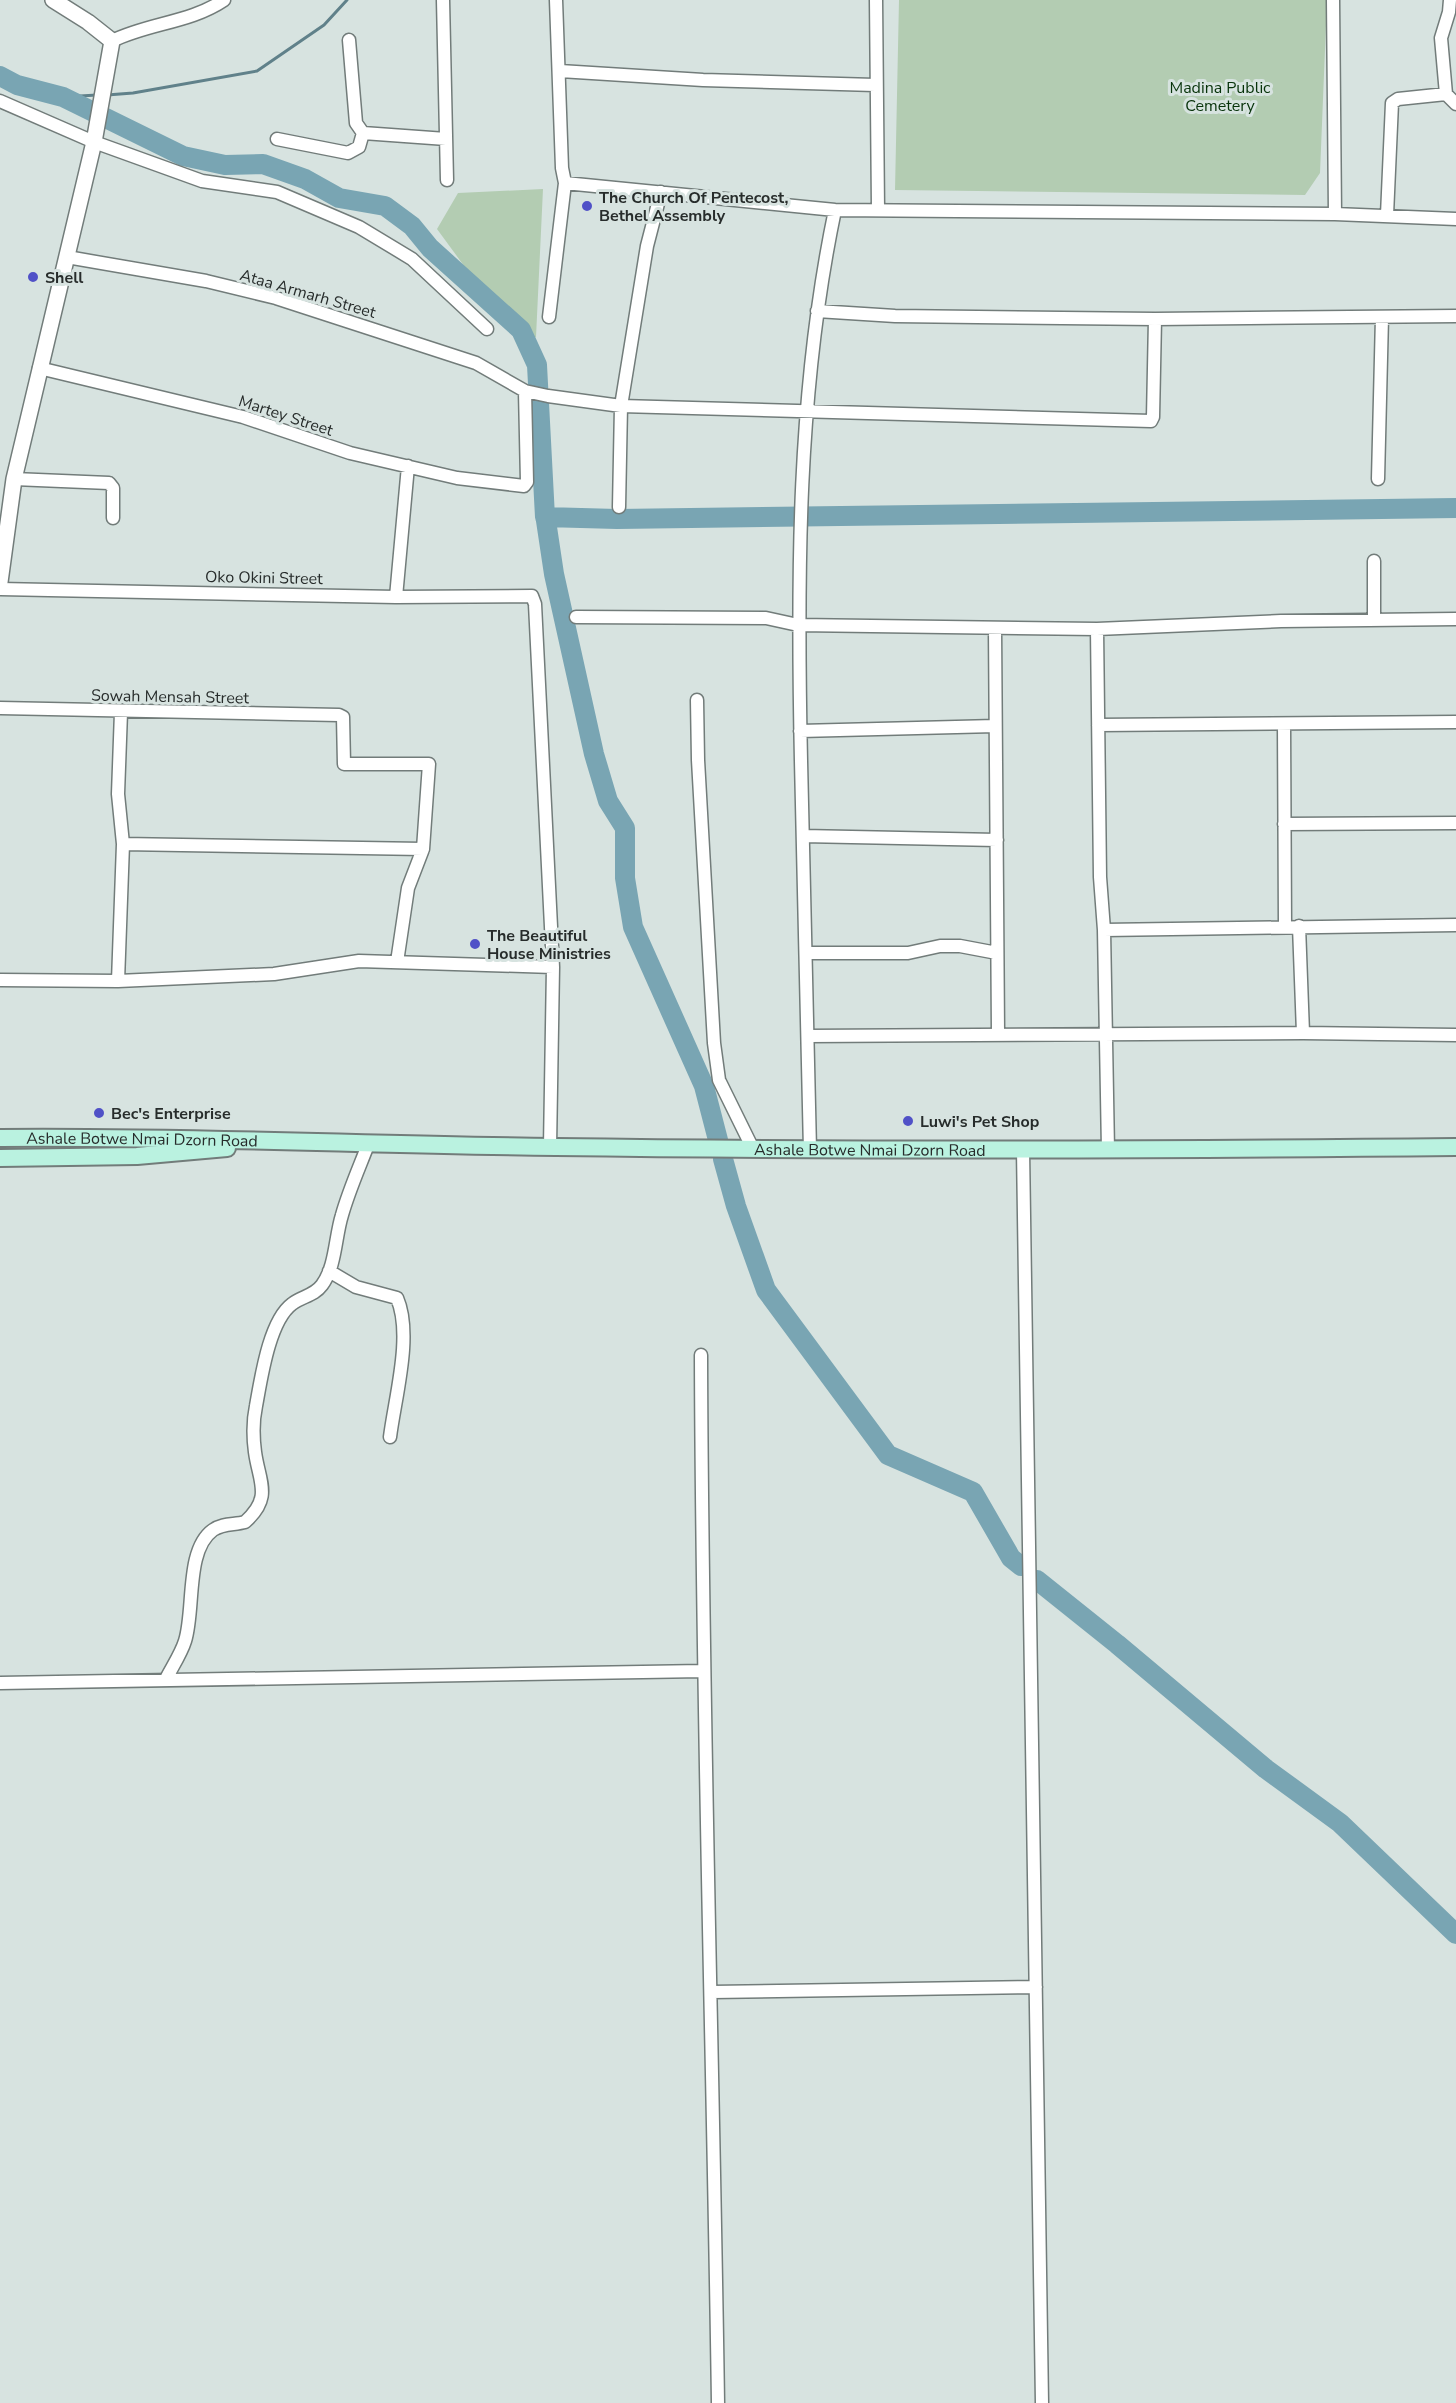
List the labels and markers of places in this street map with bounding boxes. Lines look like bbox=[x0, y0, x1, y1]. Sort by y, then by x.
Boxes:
place label: The Church Of Pentecost, Bethel Assembly bbox=[599, 187, 788, 227]
marker: The Church Of Pentecost, Bethel Assembly bbox=[580, 199, 594, 213]
place label: Shell bbox=[45, 267, 83, 289]
marker: Shell bbox=[26, 270, 40, 284]
place label: The Beautiful House Ministries bbox=[487, 925, 611, 965]
marker: The Beautiful House Ministries bbox=[468, 937, 482, 951]
place label: Bec's Enterprise bbox=[111, 1103, 231, 1125]
marker: Bec's Enterprise bbox=[92, 1106, 106, 1120]
place label: Luwi's Pet Shop bbox=[920, 1111, 1039, 1133]
marker: Luwi's Pet Shop bbox=[901, 1114, 915, 1128]

